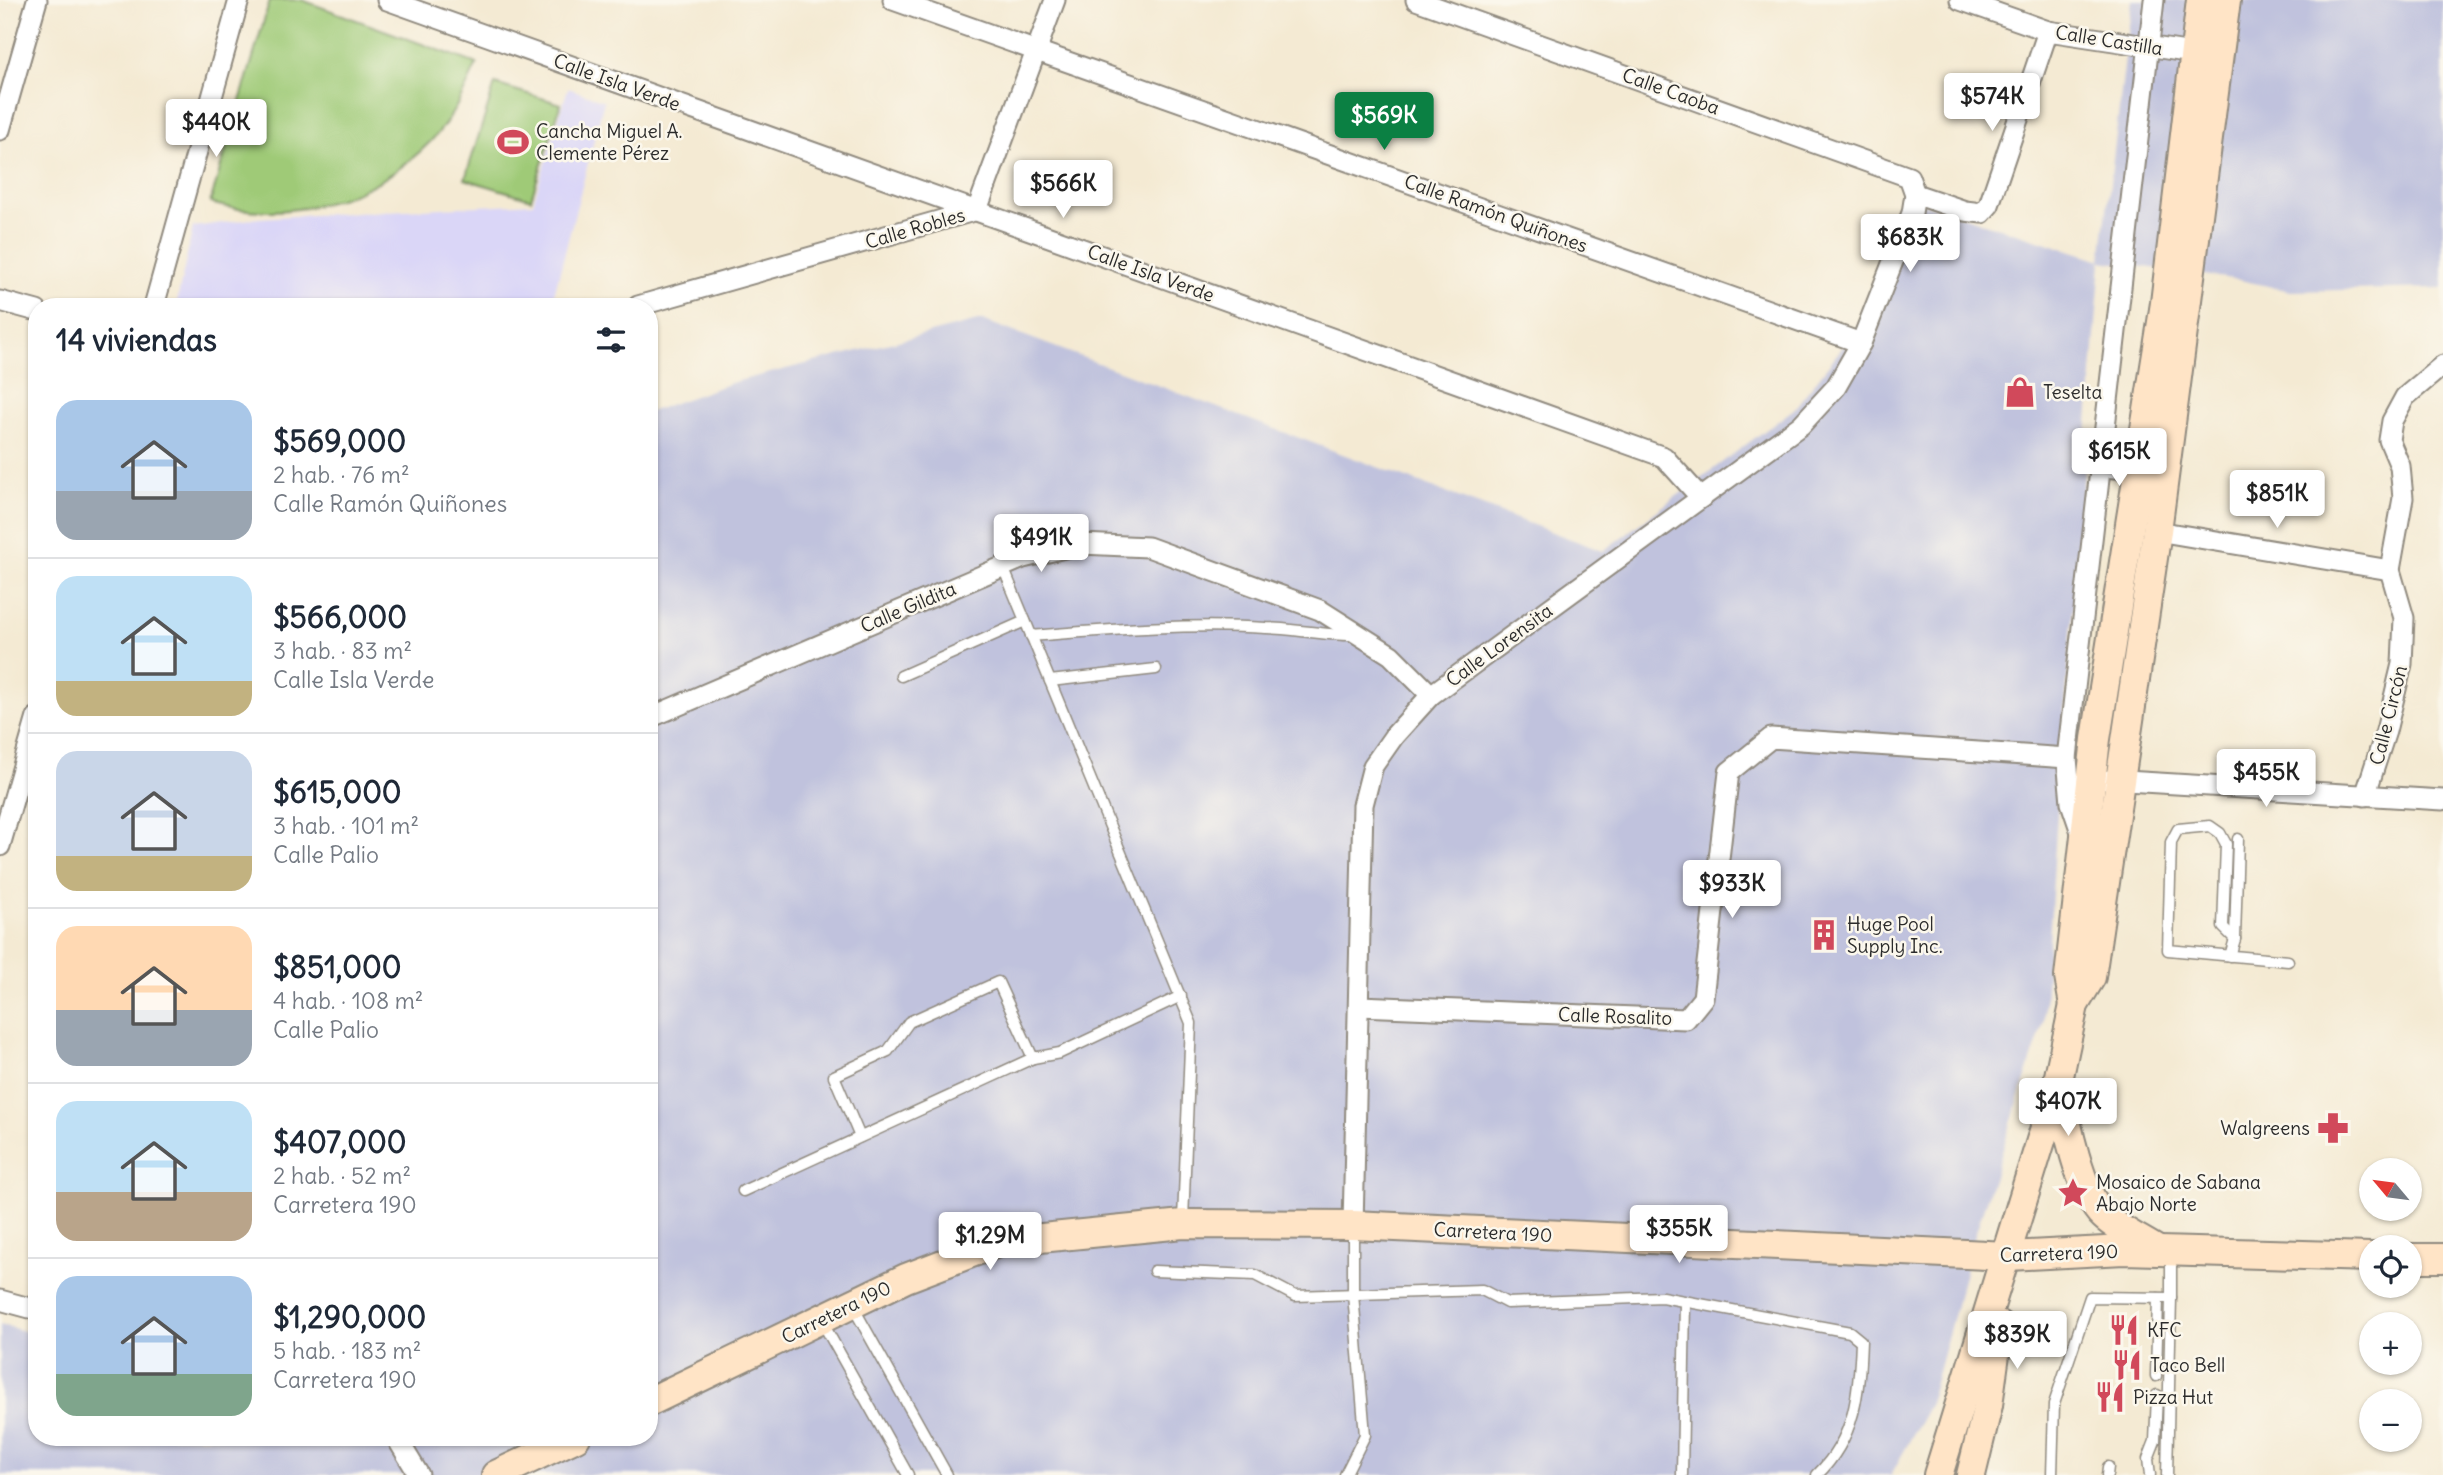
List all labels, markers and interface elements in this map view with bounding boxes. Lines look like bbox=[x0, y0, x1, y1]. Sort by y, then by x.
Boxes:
street label: Calle Castilla bbox=[2054, 20, 2165, 60]
street label: Calle Isla Verde bbox=[550, 48, 684, 116]
street label: Calle Caoba bbox=[1619, 62, 1723, 120]
pin: $574K bbox=[1943, 74, 2041, 133]
text: $574K bbox=[1960, 81, 2024, 110]
pin: $569K bbox=[1335, 92, 1433, 152]
pin: $440K bbox=[167, 100, 265, 159]
text: $569K bbox=[1351, 100, 1417, 129]
text: $440K bbox=[182, 107, 250, 136]
place label: Cancha Miguel A. Clemente Pérez bbox=[536, 119, 683, 165]
sports icon: Cancha Miguel A. Clemente Pérez bbox=[496, 125, 530, 159]
pin: $566K bbox=[1014, 160, 1112, 220]
text: $566K bbox=[1030, 168, 1096, 197]
street label: Calle Ramón Quiñones bbox=[1401, 169, 1591, 257]
street label: Calle Robles bbox=[862, 202, 968, 254]
pin: $683K bbox=[1861, 215, 1959, 274]
text: $683K bbox=[1877, 222, 1943, 251]
street label: Calle Isla Verde bbox=[1084, 239, 1218, 307]
text: 14 viviendas bbox=[56, 321, 217, 359]
icon: filters bbox=[592, 321, 630, 359]
shop icon: Teselta bbox=[2003, 375, 2037, 409]
place label: Teselta bbox=[2043, 380, 2102, 404]
text: $569,000 bbox=[273, 422, 406, 460]
icon: home bbox=[112, 428, 196, 512]
pin: $615K bbox=[2070, 428, 2168, 488]
text: $615K bbox=[2088, 436, 2150, 465]
text: 2 hab. · 76 m² bbox=[273, 460, 409, 489]
pin: $851K bbox=[2228, 470, 2326, 530]
text: $851K bbox=[2246, 478, 2308, 507]
text: Calle Ramón Quiñones bbox=[273, 489, 507, 518]
pin: $491K bbox=[992, 514, 1090, 574]
text: $491K bbox=[1010, 522, 1072, 551]
street label: Calle Gildita bbox=[857, 576, 959, 638]
text: $566,000 bbox=[273, 598, 407, 636]
street label: Calle Lorensita bbox=[1441, 598, 1557, 692]
icon: home bbox=[112, 604, 196, 688]
text: 3 hab. · 83 m² bbox=[273, 636, 412, 665]
street label: Calle Circón bbox=[2364, 663, 2412, 767]
text: Calle Isla Verde bbox=[273, 665, 434, 694]
pin: $455K bbox=[2217, 750, 2315, 809]
text: $455K bbox=[2233, 757, 2299, 786]
text: $615,000 bbox=[273, 773, 402, 811]
icon: home bbox=[112, 779, 196, 863]
text: 3 hab. · 101 m² bbox=[273, 811, 419, 840]
text: Calle Palio bbox=[273, 840, 379, 869]
pin: $933K bbox=[1683, 860, 1781, 920]
text: $933K bbox=[1699, 868, 1765, 897]
place label: Huge Pool Supply Inc. bbox=[1847, 912, 1943, 958]
building icon: Huge Pool Supply Inc. bbox=[1807, 918, 1841, 952]
text: $851,000 bbox=[273, 948, 402, 986]
icon: home bbox=[112, 954, 196, 1038]
text: 4 hab. · 108 m² bbox=[273, 986, 423, 1015]
street label: Calle Rosalito bbox=[1558, 1002, 1672, 1030]
text: Calle Palio bbox=[273, 1015, 379, 1044]
pin: $407K bbox=[2019, 1078, 2117, 1138]
text: $407K bbox=[2035, 1086, 2101, 1115]
pharmacy icon: Walgreens bbox=[2316, 1111, 2350, 1145]
place label: Walgreens bbox=[2220, 1116, 2310, 1140]
text: $407,000 bbox=[273, 1123, 407, 1161]
icon: home bbox=[112, 1129, 196, 1213]
north arrow bbox=[2359, 1158, 2422, 1222]
map controls bbox=[2359, 1158, 2422, 1452]
text: 2 hab. · 52 m² bbox=[273, 1161, 411, 1190]
place label: Mosaico de Sabana Abajo Norte bbox=[2096, 1170, 2261, 1216]
place icon: Mosaico de Sabana Abajo Norte bbox=[2056, 1176, 2090, 1210]
text: Carretera 190 bbox=[273, 1190, 417, 1219]
pin: $355K bbox=[1630, 1206, 1728, 1265]
pin: $1.29M bbox=[933, 1212, 1047, 1272]
text: $355K bbox=[1646, 1213, 1712, 1242]
street label: Carretera 190 bbox=[1433, 1217, 1553, 1247]
text: $1.29M bbox=[955, 1220, 1025, 1249]
button: locate bbox=[2359, 1235, 2422, 1298]
street label: Carretera 190 bbox=[1999, 1239, 2119, 1267]
street label: Carretera 190 bbox=[777, 1275, 895, 1349]
text: $1,290,000 bbox=[273, 1298, 426, 1336]
icon: home bbox=[112, 1304, 196, 1388]
pin: $839K bbox=[1968, 1312, 2066, 1371]
button: + bbox=[2359, 1312, 2422, 1375]
restaurant icon: KFC bbox=[2107, 1313, 2141, 1347]
place label: KFC bbox=[2147, 1318, 2182, 1342]
text: $839K bbox=[1984, 1319, 2050, 1348]
text: 5 hab. · 183 m² bbox=[273, 1336, 421, 1365]
restaurant icon: Taco Bell bbox=[2110, 1348, 2144, 1382]
place label: Taco Bell bbox=[2150, 1353, 2225, 1377]
text: Carretera 190 bbox=[273, 1365, 417, 1394]
restaurant icon: Pizza Hut bbox=[2093, 1380, 2127, 1414]
place label: Pizza Hut bbox=[2133, 1385, 2213, 1409]
button: − bbox=[2359, 1389, 2422, 1452]

